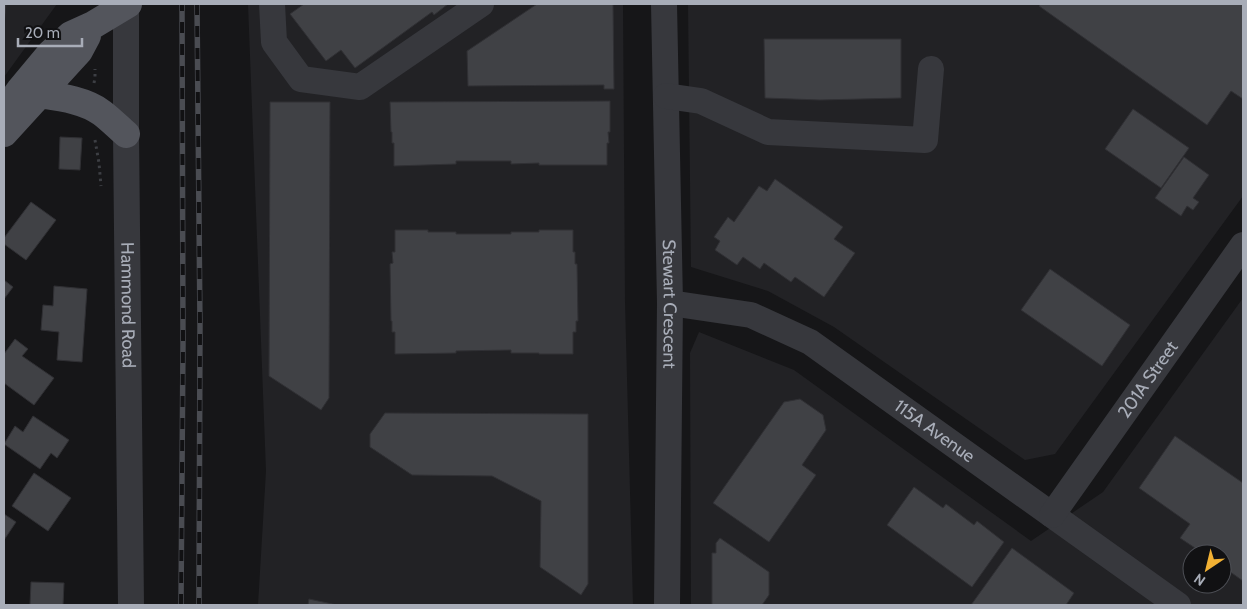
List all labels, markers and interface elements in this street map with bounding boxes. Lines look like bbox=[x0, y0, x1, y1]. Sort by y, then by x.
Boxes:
scale bar bbox=[18, 15, 81, 47]
text: 20 m bbox=[25, 24, 60, 42]
street label: Stewart Crescent bbox=[658, 239, 681, 369]
street label: Hammond Road bbox=[116, 242, 139, 368]
street label: 201A Street bbox=[1113, 337, 1183, 422]
street label: 115A Avenue bbox=[890, 395, 979, 467]
north arrow bbox=[1182, 544, 1232, 594]
text: N bbox=[1190, 569, 1209, 590]

